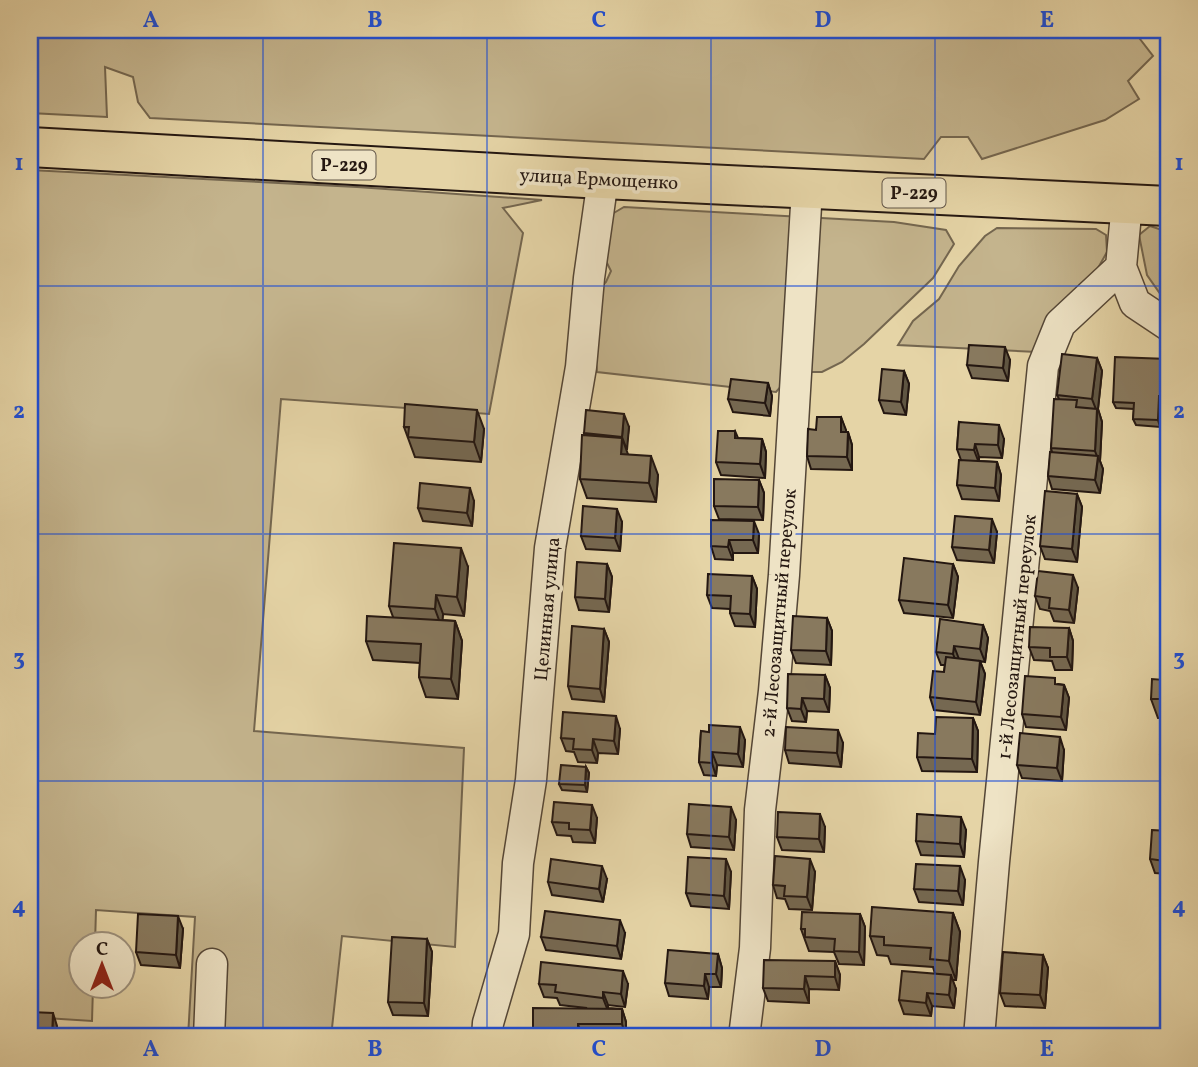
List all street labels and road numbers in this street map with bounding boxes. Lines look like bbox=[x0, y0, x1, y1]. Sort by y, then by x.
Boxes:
road number: Р-229 bbox=[312, 150, 376, 180]
street label: улица Ермощенко bbox=[519, 163, 679, 197]
road number: Р-229 bbox=[883, 178, 946, 208]
street label: 2-й Лесозащитный переулок bbox=[756, 488, 804, 739]
street label: 1-й Лесозащитный переулок bbox=[992, 513, 1044, 761]
street label: Целинная улица bbox=[529, 536, 567, 682]

